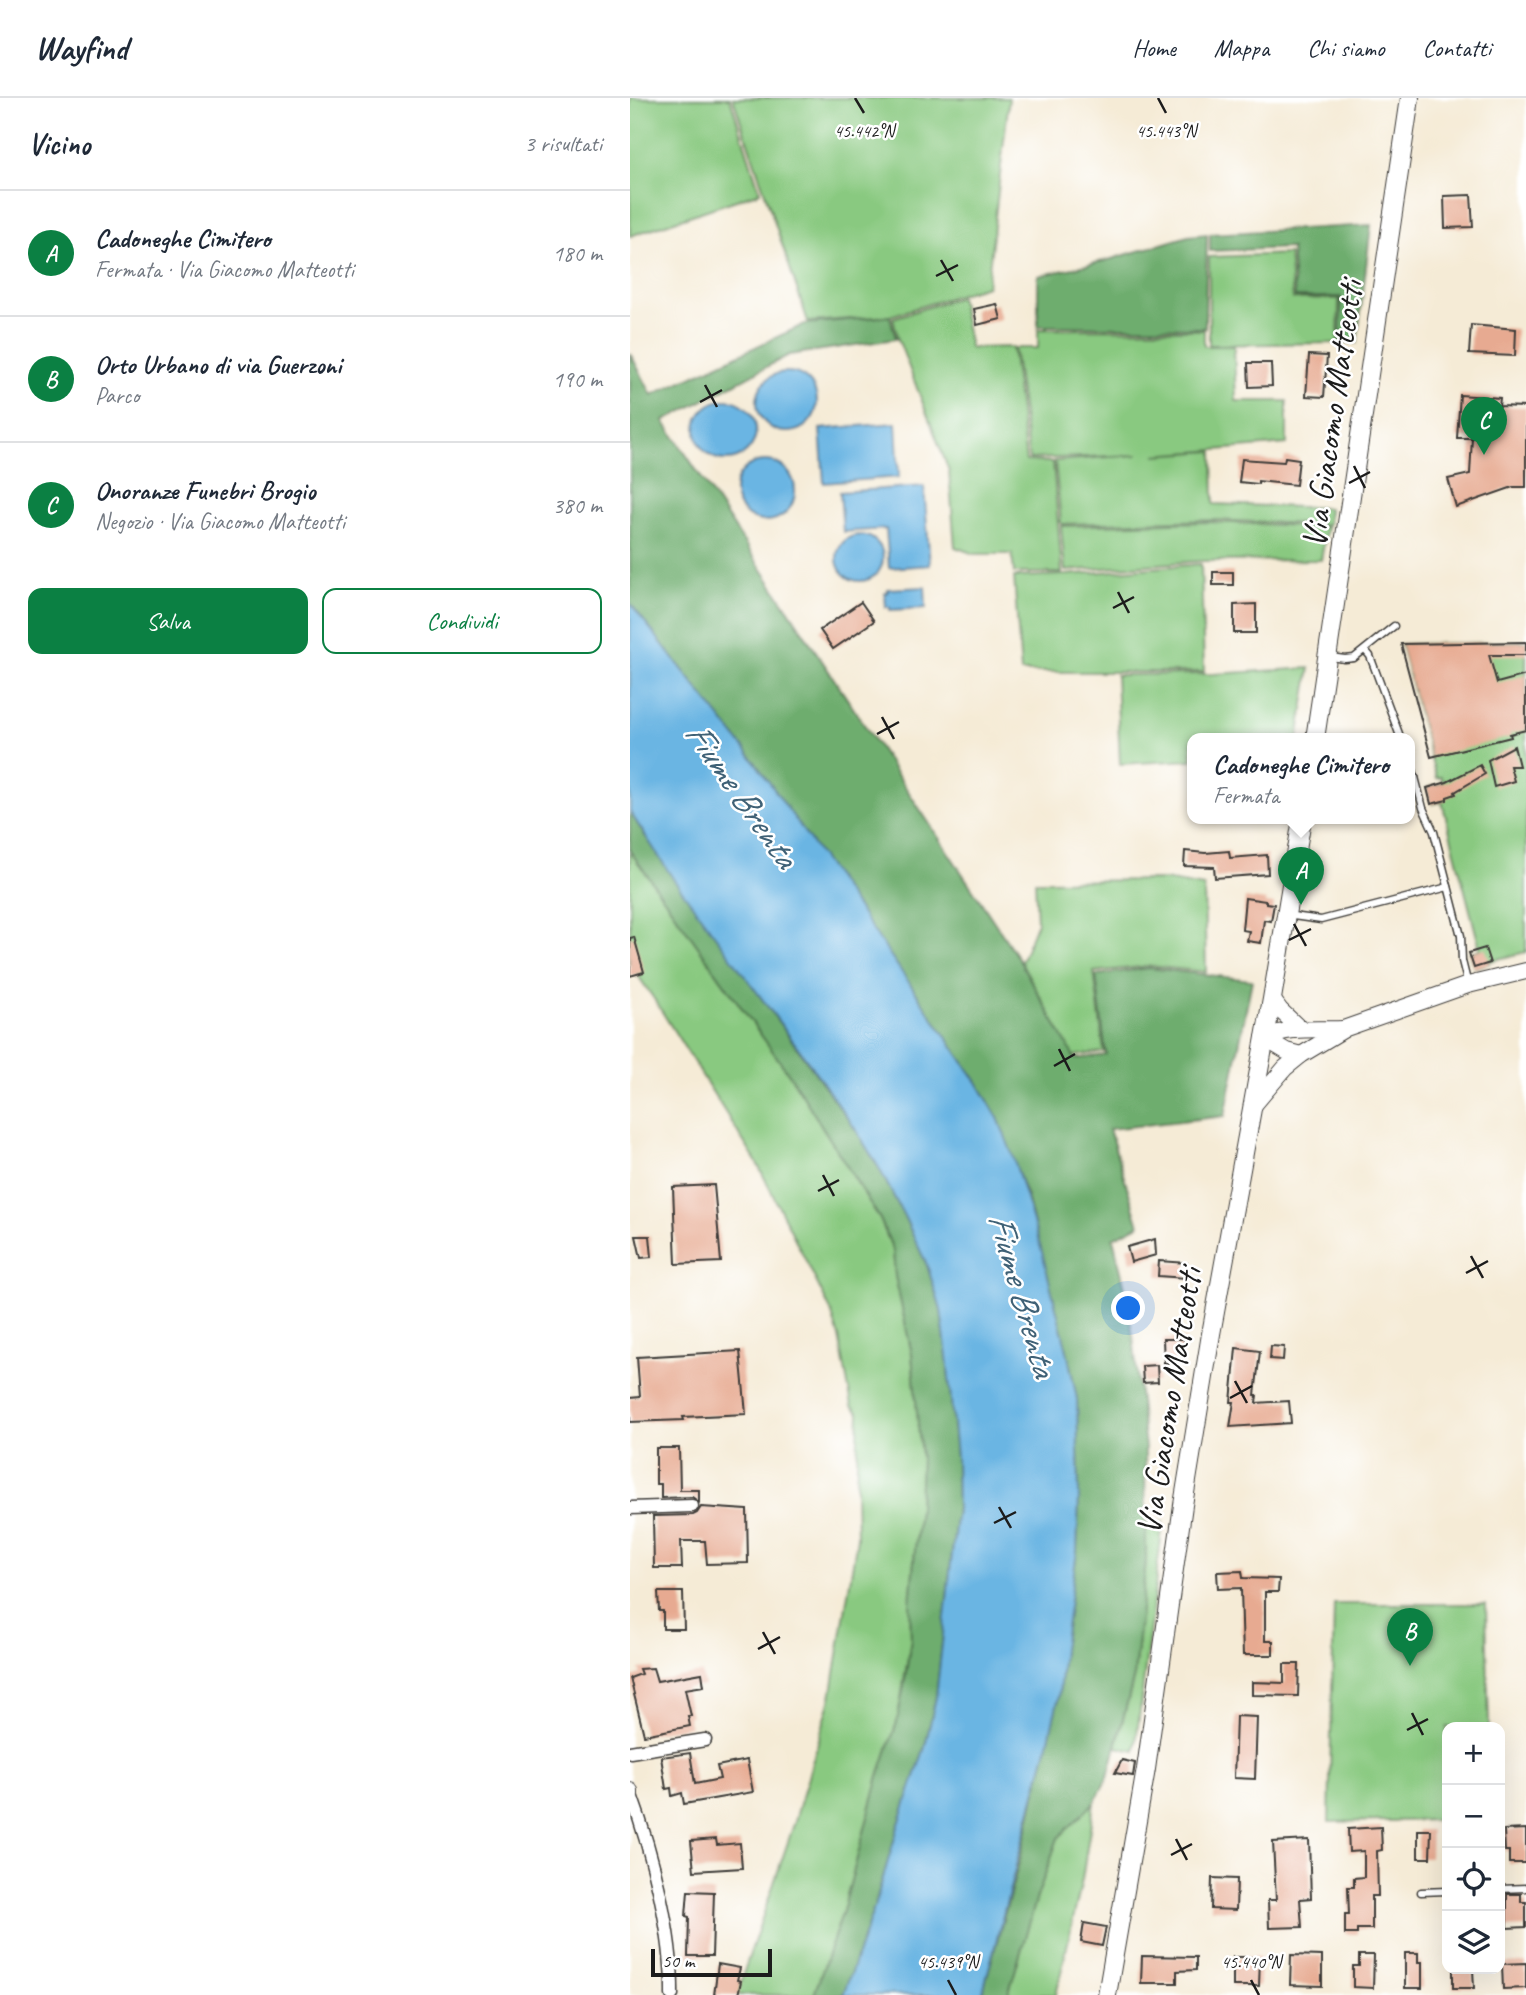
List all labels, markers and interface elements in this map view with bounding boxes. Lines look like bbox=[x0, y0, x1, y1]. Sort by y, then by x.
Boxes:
text: Wayfind bbox=[35, 27, 128, 69]
text: Home bbox=[1132, 33, 1176, 63]
text: Mappa bbox=[1214, 33, 1269, 63]
text: Chi siamo bbox=[1307, 33, 1384, 63]
text: Contatti bbox=[1422, 33, 1491, 63]
text: 45.442°N bbox=[834, 120, 897, 142]
text: 45.443°N bbox=[1136, 120, 1199, 142]
text: Vicino bbox=[28, 125, 90, 163]
text: 3 risultati bbox=[524, 129, 602, 158]
text: Cadoneghe Cimitero bbox=[95, 222, 271, 255]
text: A bbox=[45, 239, 57, 268]
text: 180 m bbox=[553, 239, 602, 268]
text: Fermata · Via Giacomo Matteotti bbox=[95, 255, 354, 284]
street label: Via Giacomo Matteotti bbox=[1291, 273, 1374, 551]
text: Orto Urbano di via Guerzoni bbox=[95, 348, 341, 381]
text: B bbox=[45, 365, 57, 394]
text: 190 m bbox=[553, 365, 602, 394]
text: Parco bbox=[95, 381, 139, 410]
pin: C bbox=[1461, 397, 1507, 455]
text: Onoranze Funebri Brogio bbox=[95, 474, 315, 507]
text: C bbox=[46, 491, 56, 520]
text: 380 m bbox=[553, 491, 602, 520]
text: Negozio · Via Giacomo Matteotti bbox=[95, 507, 345, 536]
button: Salva bbox=[28, 588, 308, 654]
button: Condividi bbox=[322, 588, 602, 654]
water label: Fiume Brenta bbox=[675, 712, 811, 879]
popup bbox=[1187, 733, 1415, 824]
text: Cadoneghe Cimitero bbox=[1213, 748, 1389, 781]
text: Fermata bbox=[1213, 781, 1279, 810]
pin: A bbox=[1278, 847, 1324, 905]
water label: Fiume Brenta bbox=[977, 1207, 1070, 1384]
street label: Via Giacomo Matteotti bbox=[1126, 1260, 1213, 1538]
your location bbox=[1111, 1291, 1145, 1325]
pin: B bbox=[1387, 1608, 1433, 1666]
map controls bbox=[1442, 1722, 1505, 1974]
button: + bbox=[1442, 1722, 1505, 1785]
button: − bbox=[1442, 1785, 1505, 1848]
button: locate bbox=[1442, 1848, 1505, 1911]
button: layers bbox=[1442, 1911, 1505, 1974]
scale bar bbox=[651, 1946, 772, 1978]
text: 50 m bbox=[662, 1949, 694, 1973]
text: 45.439°N bbox=[918, 1951, 981, 1973]
text: 45.440°N bbox=[1221, 1951, 1284, 1973]

